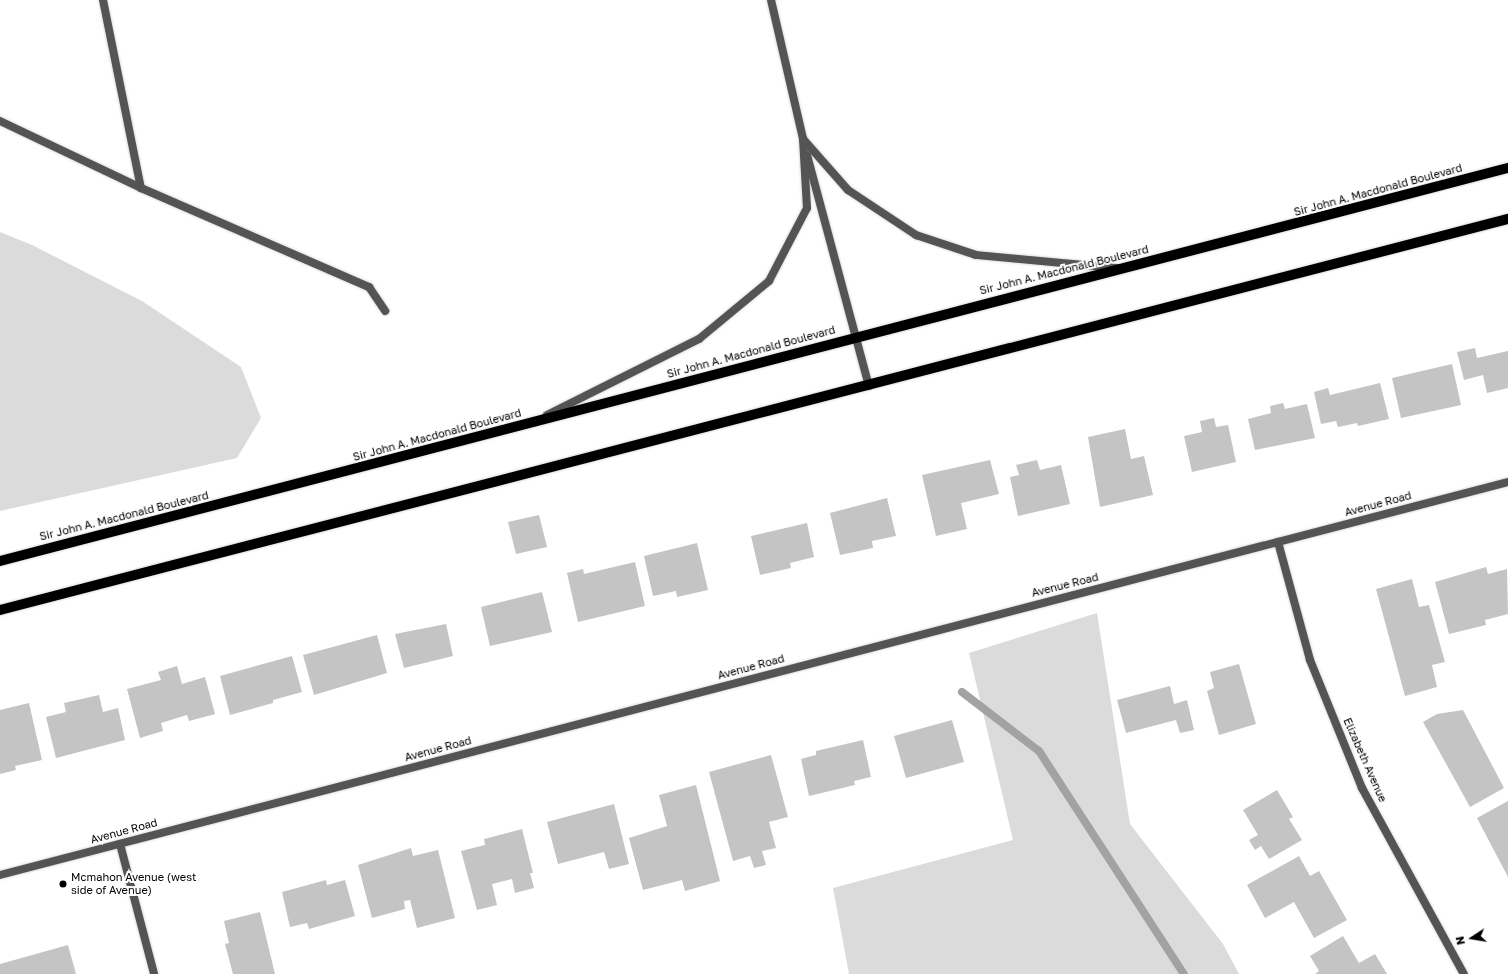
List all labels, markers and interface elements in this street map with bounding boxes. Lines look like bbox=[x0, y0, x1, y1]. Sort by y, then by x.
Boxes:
street label: Sir John A. Macdonald Boulevard bbox=[1292, 161, 1464, 219]
street label: Sir John A. Macdonald Boulevard bbox=[978, 243, 1150, 297]
street label: Sir John A. Macdonald Boulevard bbox=[665, 323, 837, 381]
street label: Sir John A. Macdonald Boulevard bbox=[351, 406, 523, 464]
street label: Sir John A. Macdonald Boulevard bbox=[38, 489, 210, 543]
street label: Avenue Road bbox=[1343, 489, 1413, 519]
street label: Avenue Road bbox=[1030, 570, 1100, 600]
street label: Avenue Road bbox=[716, 652, 786, 682]
street label: Elizabeth Avenue bbox=[1340, 716, 1390, 804]
street label: Avenue Road bbox=[403, 734, 473, 764]
street label: Avenue Road bbox=[89, 816, 159, 846]
place label: Mcmahon Avenue (west side of Avenue) bbox=[71, 871, 196, 897]
marker: Mcmahon Avenue (west side of Avenue) bbox=[58, 879, 68, 889]
north arrow bbox=[1452, 918, 1492, 958]
text: N bbox=[1453, 935, 1467, 946]

